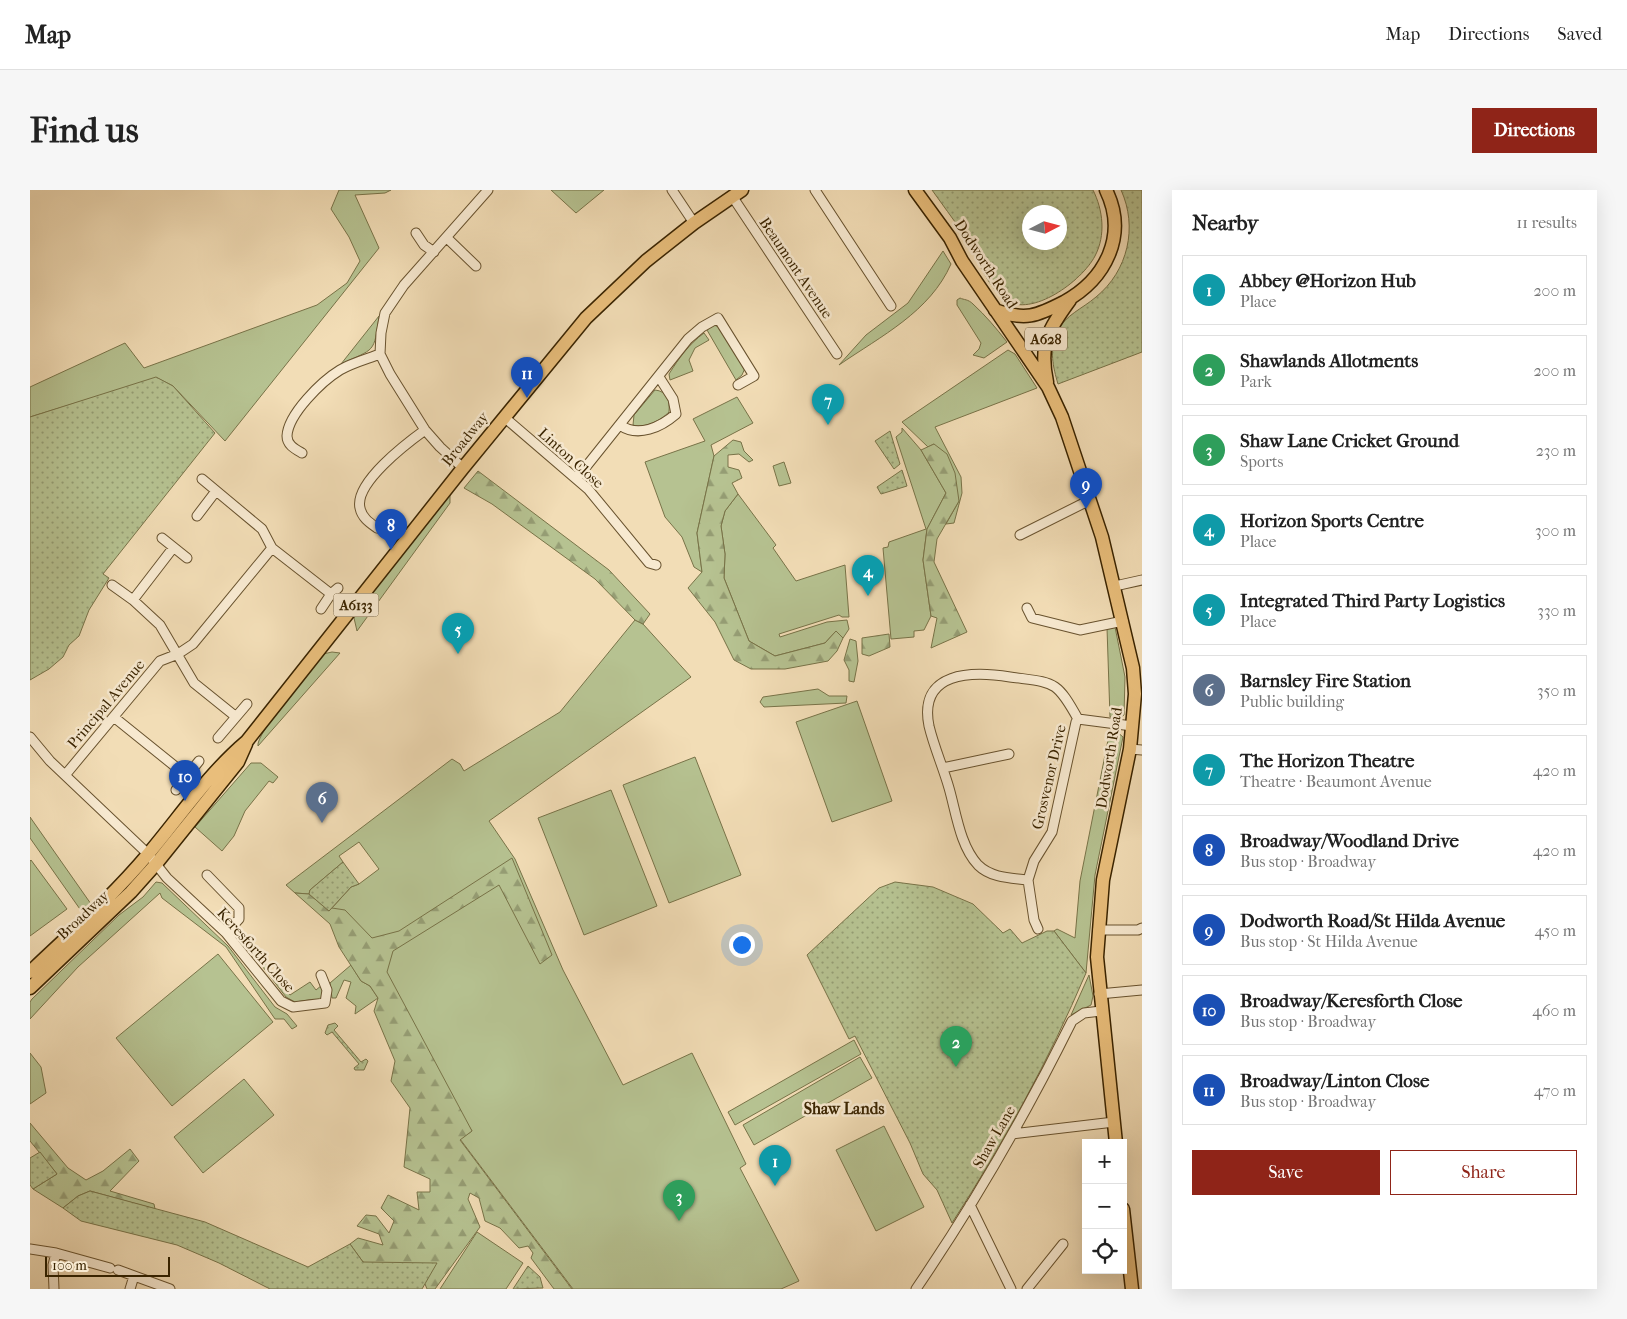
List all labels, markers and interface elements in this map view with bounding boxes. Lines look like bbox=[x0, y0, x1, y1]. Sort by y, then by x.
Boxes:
text: Map bbox=[25, 21, 71, 49]
text: Map bbox=[1386, 24, 1420, 45]
text: Directions bbox=[1448, 24, 1529, 45]
text: Saved bbox=[1557, 24, 1602, 45]
button: Directions bbox=[1472, 108, 1597, 153]
text: Find us bbox=[30, 110, 139, 151]
north arrow bbox=[1022, 205, 1067, 250]
text: Nearby bbox=[1192, 211, 1258, 235]
text: 11 results bbox=[1517, 213, 1577, 232]
street label: Beaumont Avenue bbox=[756, 214, 837, 322]
street label: Dodworth Road bbox=[951, 216, 1022, 313]
text: Abbey @Horizon Hub bbox=[1240, 270, 1416, 292]
text: 1 bbox=[1206, 281, 1212, 300]
text: 200 m bbox=[1533, 281, 1576, 300]
text: Place bbox=[1240, 292, 1276, 311]
road number: A628 bbox=[1025, 328, 1067, 350]
text: Shawlands Allotments bbox=[1240, 350, 1418, 372]
pin: 11 bbox=[511, 357, 543, 398]
text: 2 bbox=[1205, 361, 1213, 380]
text: 200 m bbox=[1533, 361, 1576, 380]
text: Park bbox=[1240, 372, 1272, 391]
pin: 7 bbox=[812, 384, 844, 425]
street label: Broadway bbox=[438, 408, 493, 470]
street label: Linton Close bbox=[535, 424, 608, 492]
text: Shaw Lane Cricket Ground bbox=[1240, 430, 1459, 452]
text: 3 bbox=[1206, 441, 1212, 460]
text: 230 m bbox=[1536, 441, 1576, 460]
text: Sports bbox=[1240, 452, 1283, 471]
pin: 9 bbox=[1070, 468, 1102, 509]
pin: 8 bbox=[375, 509, 407, 550]
text: Horizon Sports Centre bbox=[1240, 510, 1424, 532]
text: 4 bbox=[1204, 521, 1214, 540]
text: 300 m bbox=[1535, 521, 1576, 540]
text: Place bbox=[1240, 532, 1276, 551]
pin: 4 bbox=[852, 555, 884, 596]
text: Integrated Third Party Logistics bbox=[1240, 590, 1505, 612]
road number: A6133 bbox=[334, 594, 378, 616]
text: 5 bbox=[1206, 601, 1212, 620]
text: 330 m bbox=[1537, 601, 1576, 620]
text: Place bbox=[1240, 612, 1276, 631]
pin: 5 bbox=[442, 613, 474, 654]
street label: Principal Avenue bbox=[64, 655, 149, 752]
text: Barnsley Fire Station bbox=[1240, 670, 1411, 692]
text: 6 bbox=[1205, 681, 1213, 700]
text: 350 m bbox=[1537, 681, 1576, 700]
text: Public building bbox=[1240, 692, 1344, 711]
street label: Dodworth Road bbox=[1092, 705, 1126, 810]
street label: Grosvenor Drive bbox=[1028, 722, 1070, 831]
text: The Horizon Theatre bbox=[1240, 750, 1414, 772]
pin: 10 bbox=[169, 760, 201, 801]
text: 7 bbox=[1205, 761, 1213, 780]
text: 420 m bbox=[1533, 761, 1576, 780]
text: Theatre · Beaumont Avenue bbox=[1240, 772, 1432, 791]
pin: 6 bbox=[306, 782, 338, 823]
text: Broadway/Woodland Drive bbox=[1240, 830, 1459, 852]
text: 8 bbox=[1205, 841, 1213, 860]
text: 420 m bbox=[1533, 841, 1576, 860]
text: Bus stop · Broadway bbox=[1240, 852, 1376, 871]
street label: Broadway bbox=[53, 886, 113, 944]
street label: Keresforth Close bbox=[213, 904, 299, 996]
text: Dodworth Road/St Hilda Avenue bbox=[1240, 910, 1505, 932]
text: 9 bbox=[1205, 921, 1213, 940]
text: 450 m bbox=[1535, 921, 1576, 940]
your location bbox=[729, 932, 755, 958]
text: Bus stop · St Hilda Avenue bbox=[1240, 932, 1418, 951]
text: Broadway/Keresforth Close bbox=[1240, 990, 1462, 1012]
text: 10 bbox=[1202, 1001, 1216, 1020]
text: 460 m bbox=[1532, 1001, 1576, 1020]
text: Bus stop · Broadway bbox=[1240, 1012, 1376, 1031]
pin: 2 bbox=[940, 1026, 972, 1067]
text: Broadway/Linton Close bbox=[1240, 1070, 1429, 1092]
text: 11 bbox=[1203, 1081, 1215, 1100]
text: 470 m bbox=[1534, 1081, 1576, 1100]
text: Bus stop · Broadway bbox=[1240, 1092, 1376, 1111]
district label: Shaw Lands bbox=[804, 1099, 884, 1118]
street label: Shaw Lane bbox=[969, 1102, 1019, 1172]
map controls bbox=[1082, 1139, 1127, 1274]
button: + bbox=[1082, 1139, 1127, 1184]
pin: 1 bbox=[759, 1145, 791, 1186]
button: Save bbox=[1192, 1150, 1380, 1195]
button: Share bbox=[1390, 1150, 1577, 1195]
pin: 3 bbox=[663, 1180, 695, 1221]
button: − bbox=[1082, 1184, 1127, 1229]
button: locate bbox=[1082, 1229, 1127, 1274]
scale bar bbox=[45, 1254, 170, 1277]
text: 100 m bbox=[52, 1257, 87, 1274]

